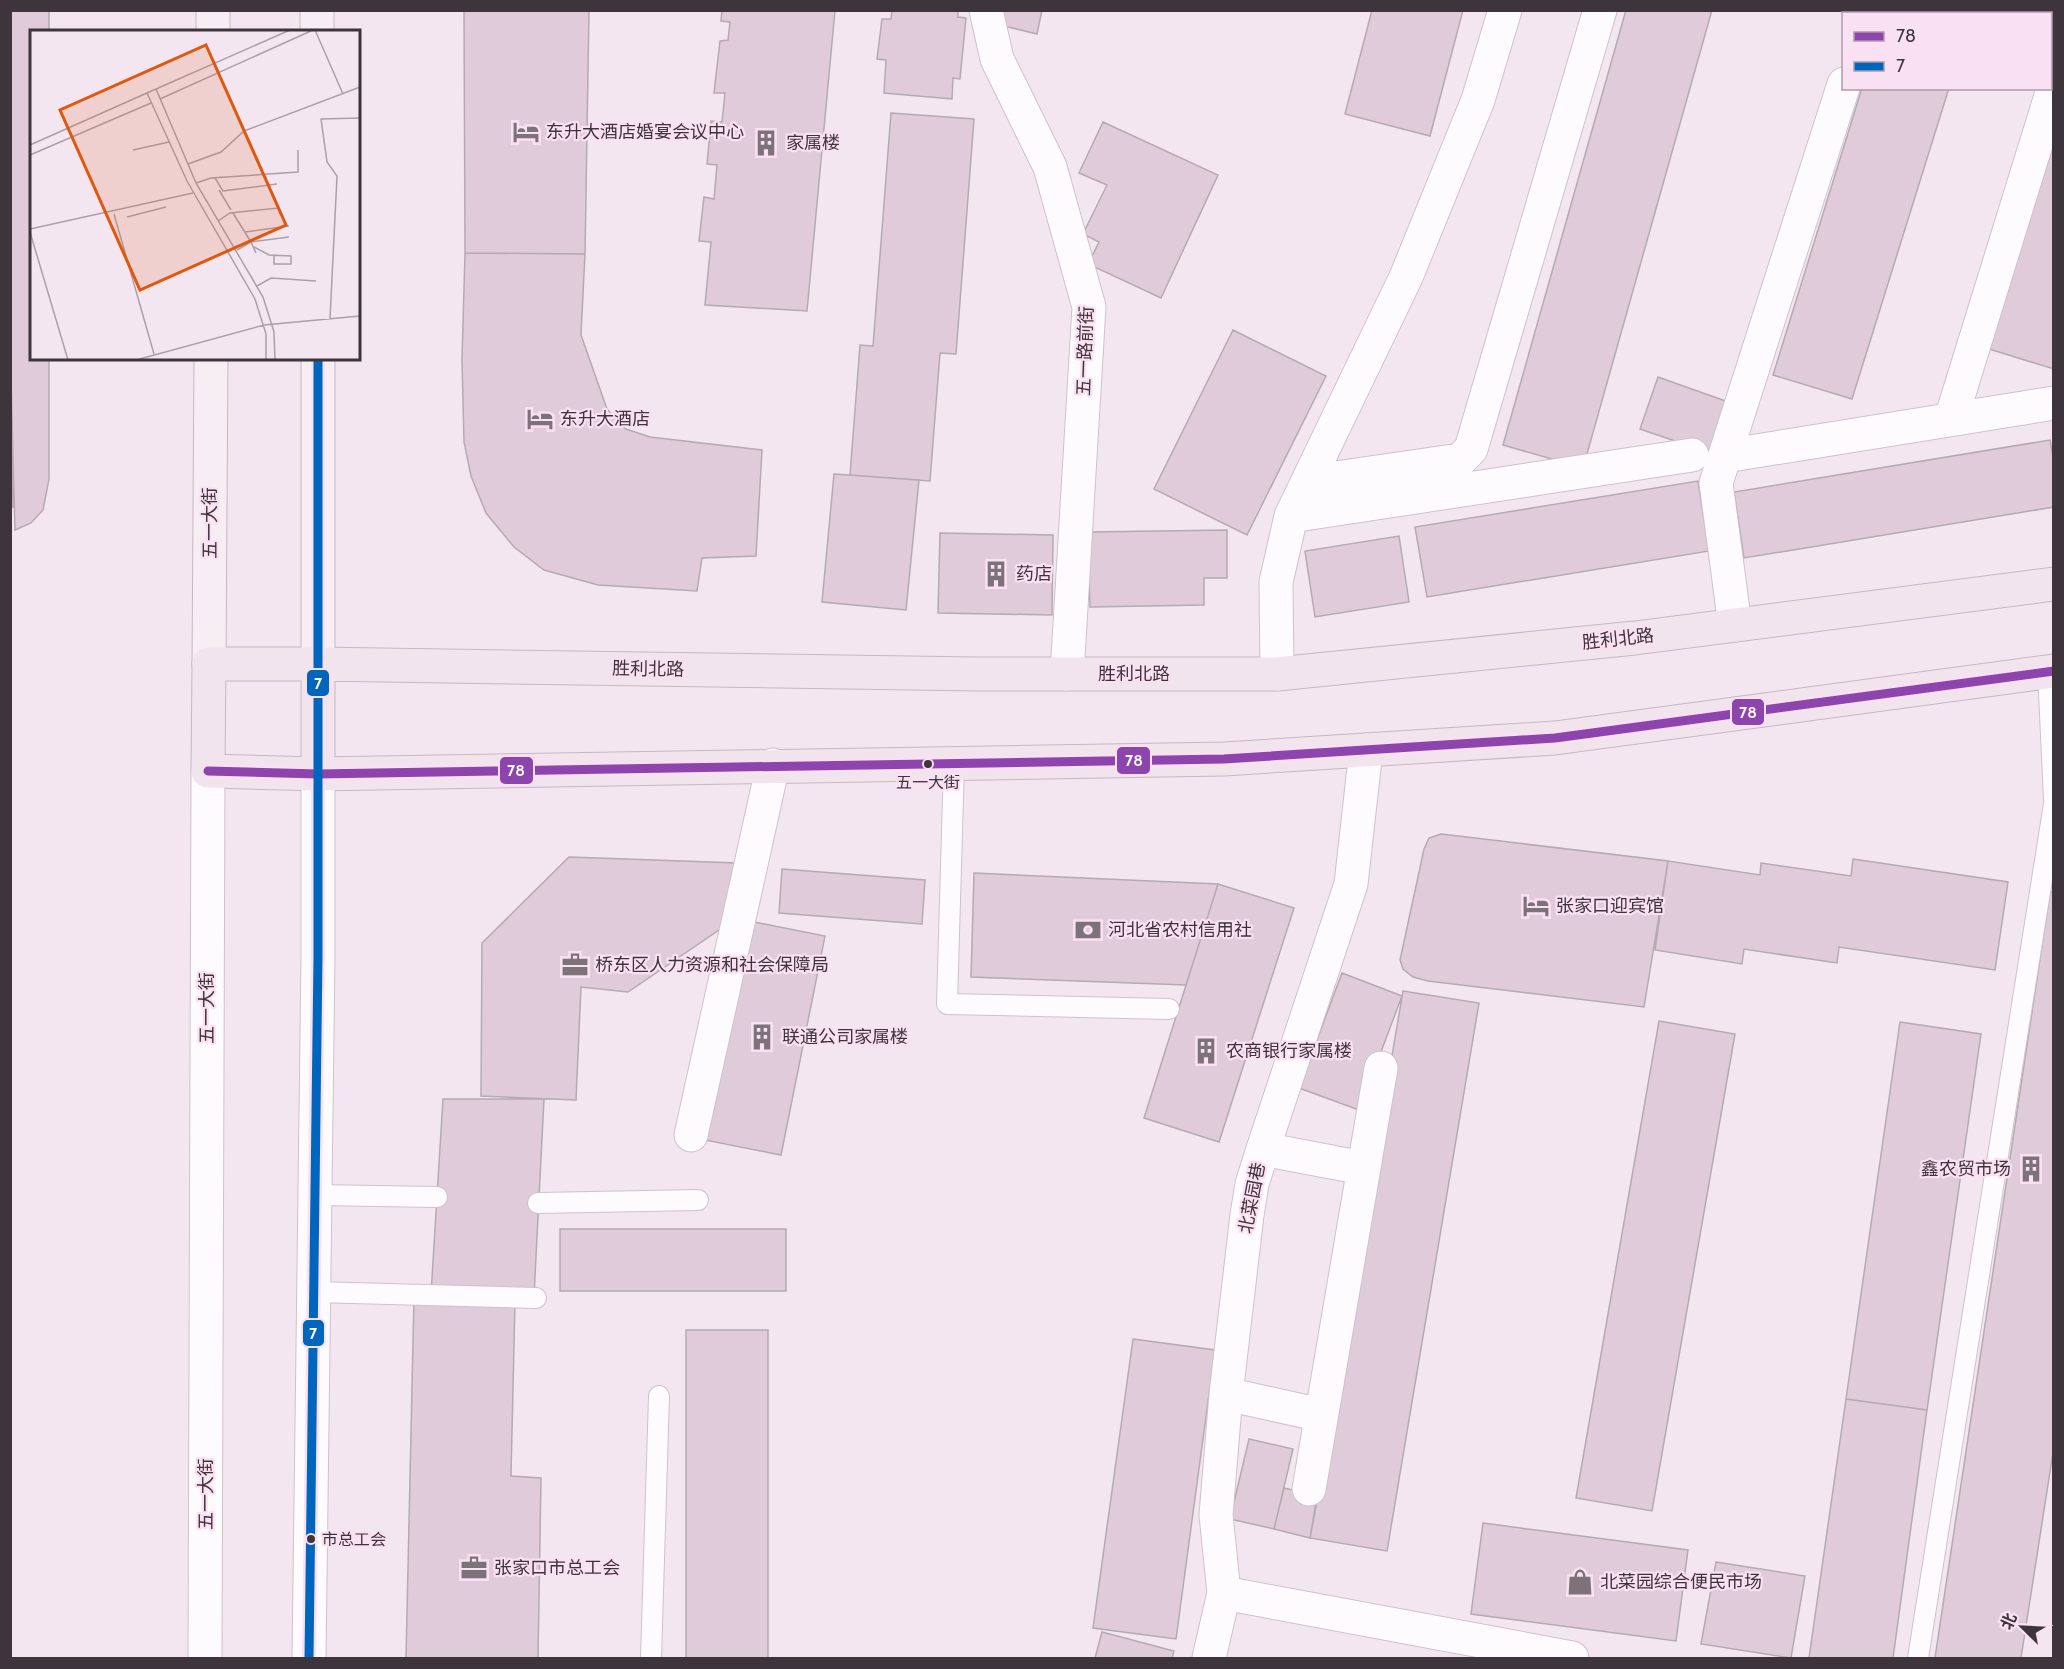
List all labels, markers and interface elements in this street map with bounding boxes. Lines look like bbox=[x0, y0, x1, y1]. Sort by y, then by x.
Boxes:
legend bbox=[1842, 12, 2052, 90]
text: 78 bbox=[1896, 25, 1916, 47]
inset map bbox=[30, 30, 360, 360]
text: 7 bbox=[1896, 55, 1905, 77]
hotel icon: 东升大酒店婚宴会议中心 bbox=[511, 117, 541, 147]
place label: 东升大酒店婚宴会议中心 bbox=[546, 121, 744, 143]
building icon: 家属楼 bbox=[751, 128, 781, 158]
place label: 家属楼 bbox=[786, 132, 840, 154]
street label: 五一路前街 bbox=[1072, 306, 1098, 396]
hotel icon: 东升大酒店 bbox=[525, 404, 555, 434]
place label: 东升大酒店 bbox=[560, 408, 650, 430]
street label: 五一大街 bbox=[199, 487, 221, 559]
building icon: 药店 bbox=[981, 559, 1011, 589]
place label: 药店 bbox=[1016, 563, 1052, 585]
street label: 胜利北路 bbox=[1581, 624, 1655, 654]
street label: 胜利北路 bbox=[612, 657, 684, 681]
street label: 胜利北路 bbox=[1098, 663, 1170, 685]
line badge: 7 bbox=[306, 669, 330, 697]
text: 7 bbox=[314, 674, 323, 693]
line badge: 78 bbox=[1731, 698, 1765, 726]
text: 78 bbox=[1739, 703, 1757, 722]
line badge: 78 bbox=[1116, 746, 1151, 775]
text: 78 bbox=[1125, 751, 1143, 770]
line badge: 78 bbox=[499, 756, 534, 785]
marker: 五一大街 bbox=[922, 758, 934, 770]
text: 78 bbox=[507, 761, 525, 780]
place label: 五一大街 bbox=[896, 773, 960, 792]
hotel icon: 张家口迎宾馆 bbox=[1521, 891, 1551, 921]
place label: 张家口迎宾馆 bbox=[1556, 895, 1664, 917]
bank icon: 河北省农村信用社 bbox=[1073, 915, 1103, 945]
place label: 河北省农村信用社 bbox=[1108, 919, 1252, 941]
office icon: 桥东区人力资源和社会保障局 bbox=[560, 950, 590, 980]
place label: 桥东区人力资源和社会保障局 bbox=[595, 954, 829, 976]
street label: 五一大街 bbox=[196, 972, 218, 1044]
building icon: 联通公司家属楼 bbox=[747, 1022, 777, 1052]
place label: 联通公司家属楼 bbox=[782, 1026, 908, 1048]
building icon: 农商银行家属楼 bbox=[1191, 1036, 1221, 1066]
place label: 农商银行家属楼 bbox=[1226, 1040, 1352, 1062]
building icon: 鑫农贸市场 bbox=[2016, 1154, 2046, 1184]
place label: 鑫农贸市场 bbox=[1921, 1158, 2011, 1180]
street label: 北菜园巷 bbox=[1234, 1161, 1270, 1235]
line badge: 7 bbox=[302, 1319, 325, 1347]
text: 7 bbox=[309, 1324, 318, 1343]
street label: 五一大街 bbox=[195, 1458, 217, 1530]
place label: 市总工会 bbox=[322, 1530, 386, 1549]
marker: 市总工会 bbox=[305, 1533, 317, 1545]
office icon: 张家口市总工会 bbox=[459, 1553, 489, 1583]
place label: 张家口市总工会 bbox=[494, 1557, 620, 1579]
shop icon: 北菜园综合便民市场 bbox=[1565, 1567, 1595, 1597]
place label: 北菜园综合便民市场 bbox=[1600, 1571, 1762, 1593]
north arrow bbox=[1992, 1597, 2052, 1657]
text: 北 bbox=[1997, 1610, 2021, 1632]

